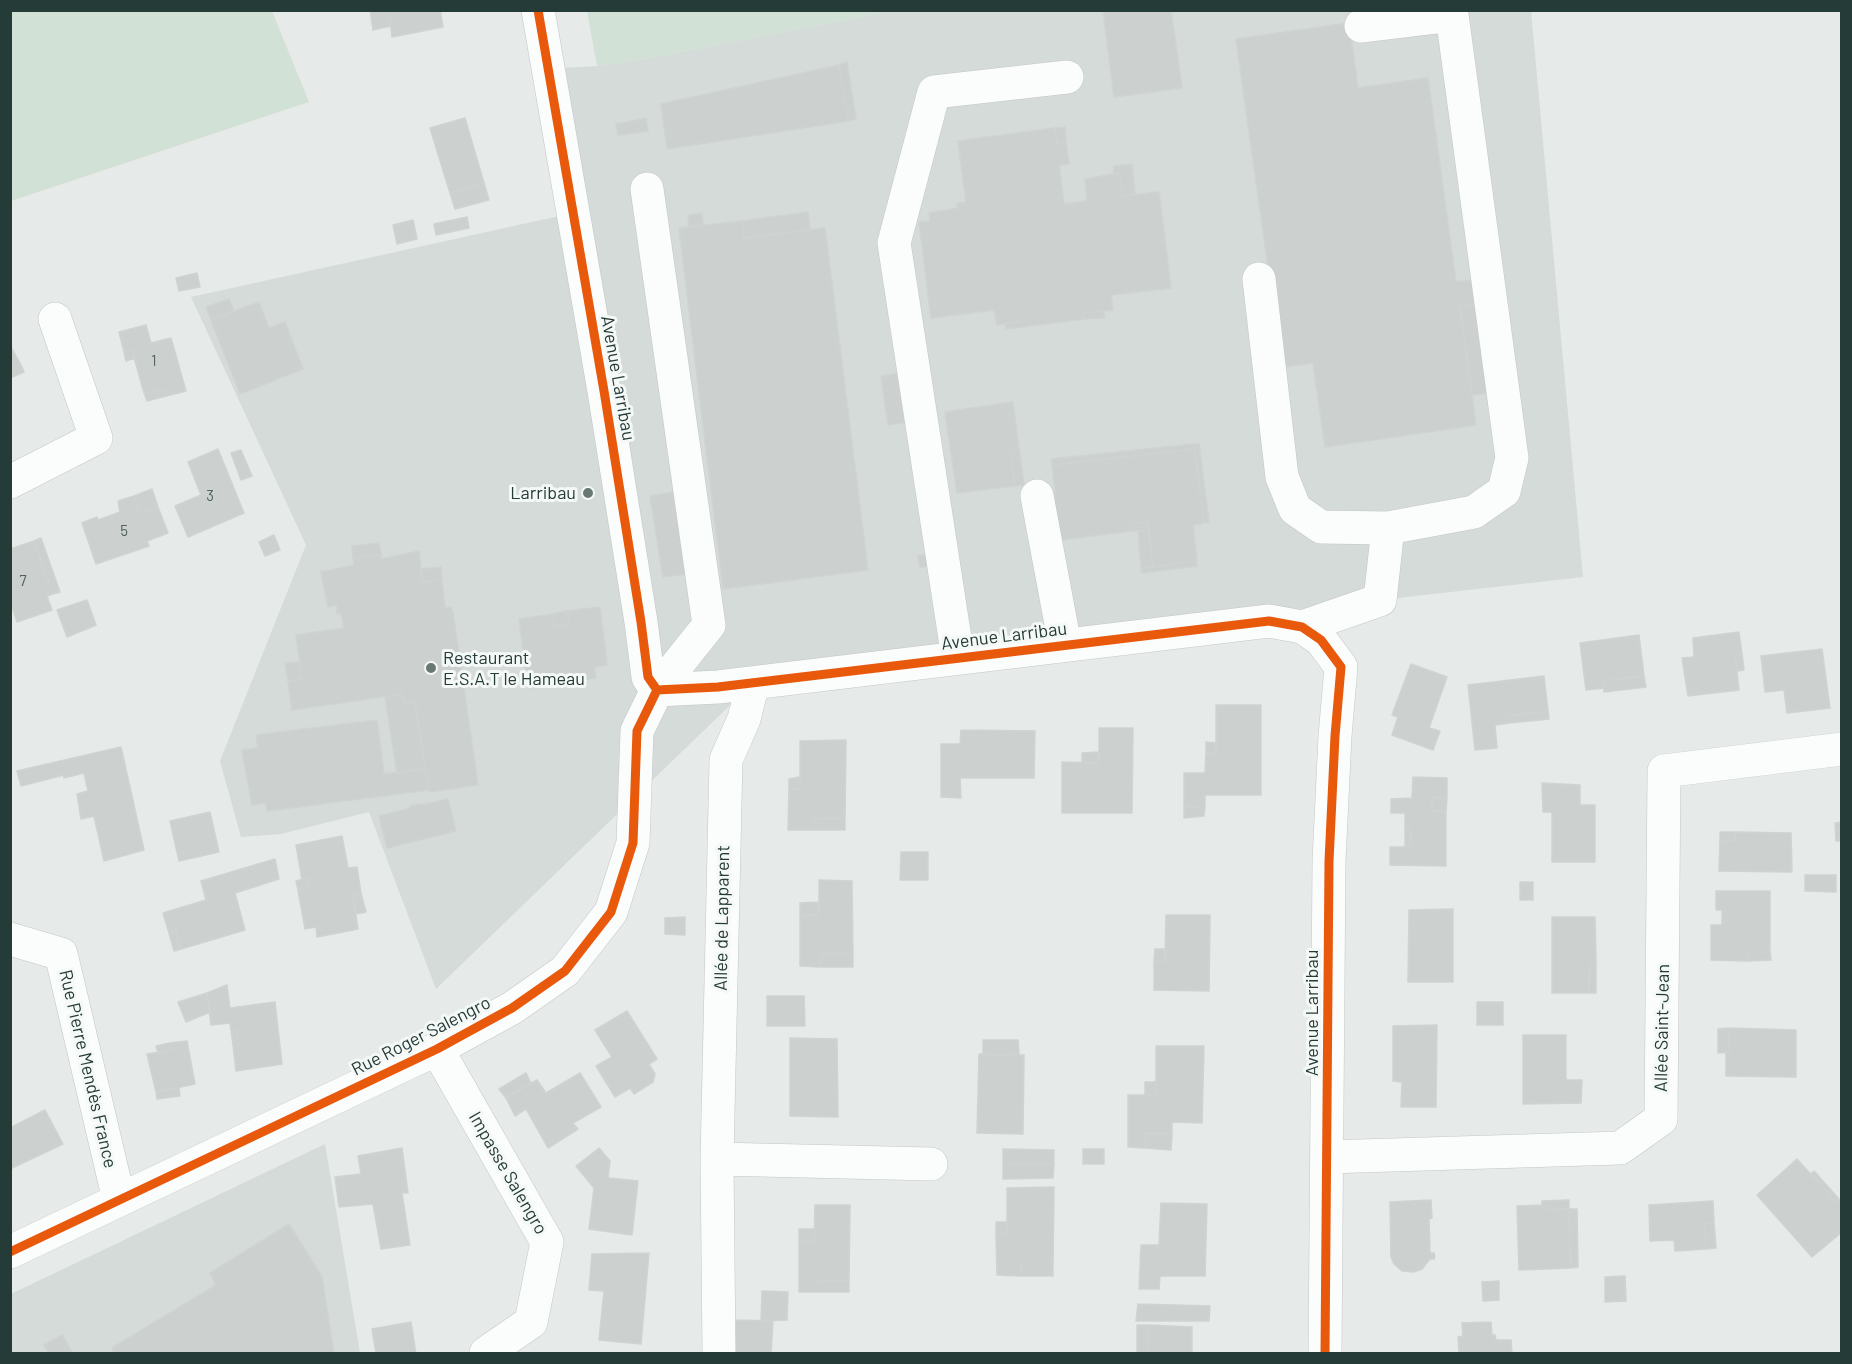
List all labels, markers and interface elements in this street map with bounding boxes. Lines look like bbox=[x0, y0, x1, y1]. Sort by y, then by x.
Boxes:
street label: Avenue Larribau bbox=[596, 314, 640, 442]
house number: 1 bbox=[151, 352, 157, 370]
place label: Larribau bbox=[510, 482, 576, 504]
marker: Larribau bbox=[581, 486, 595, 500]
house number: 3 bbox=[206, 487, 214, 505]
house number: 5 bbox=[120, 522, 128, 540]
house number: 7 bbox=[19, 572, 27, 590]
street label: Avenue Larribau bbox=[940, 618, 1068, 654]
place label: Restaurant E.S.A.T le Hameau bbox=[443, 647, 585, 690]
marker: Restaurant E.S.A.T le Hameau bbox=[424, 661, 438, 675]
street label: Allée de Lapparent bbox=[710, 845, 734, 991]
street label: Avenue Larribau bbox=[1301, 950, 1323, 1076]
street label: Allée Saint-Jean bbox=[1650, 964, 1674, 1092]
street label: Rue Pierre Mendès France bbox=[55, 968, 121, 1170]
street label: Rue Roger Salengro bbox=[348, 992, 494, 1080]
street label: Impasse Salengro bbox=[464, 1108, 552, 1238]

